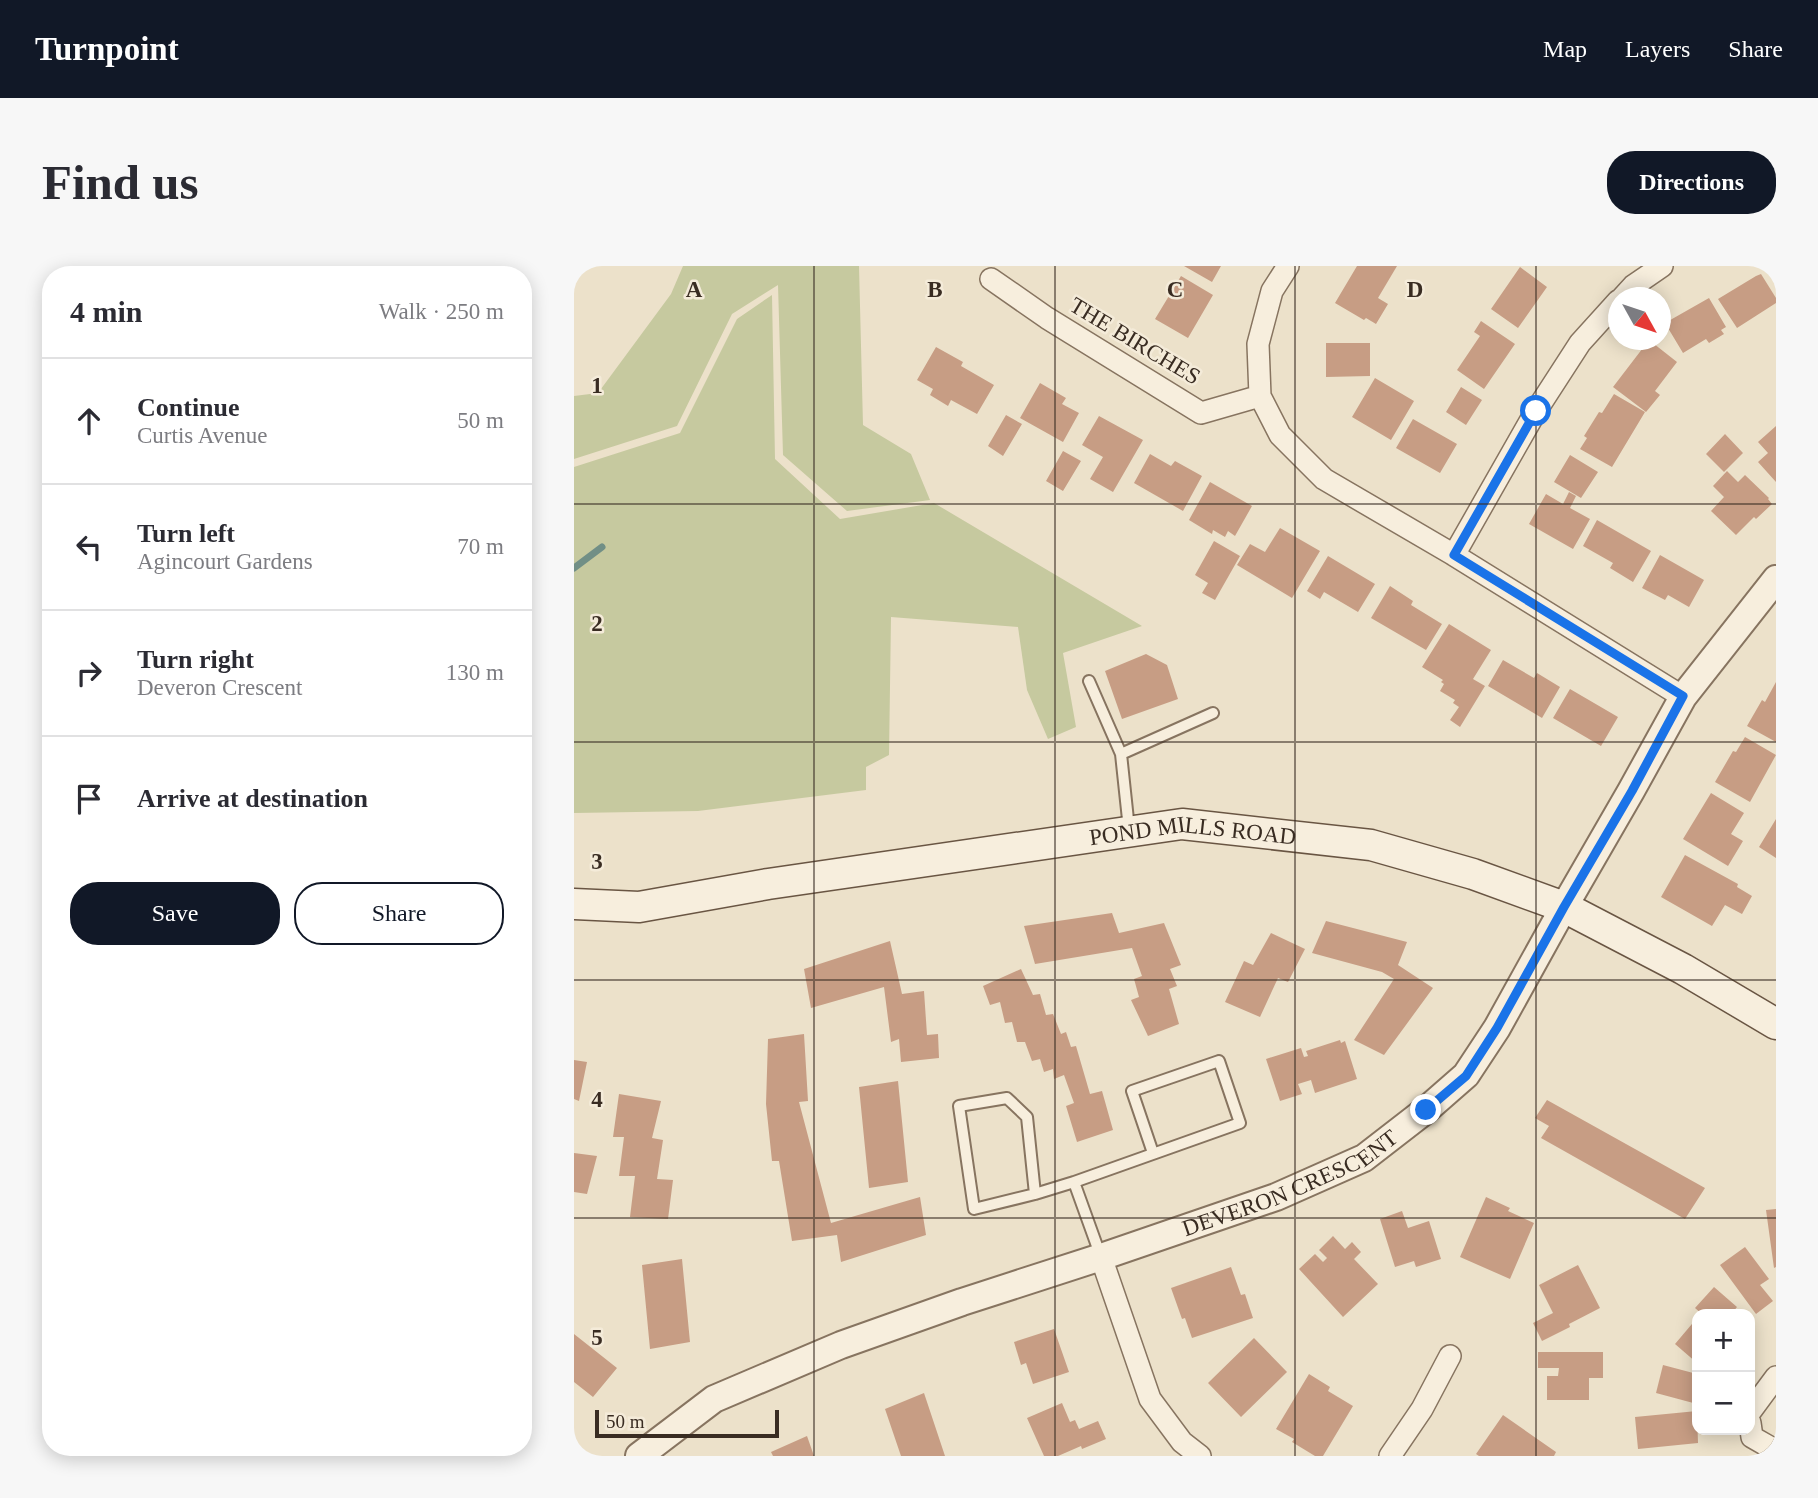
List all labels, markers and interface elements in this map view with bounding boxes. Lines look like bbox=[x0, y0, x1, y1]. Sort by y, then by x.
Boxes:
text: Turnpoint bbox=[35, 31, 179, 67]
text: Map bbox=[1543, 36, 1587, 62]
text: Layers bbox=[1625, 36, 1690, 62]
text: Share bbox=[1728, 36, 1783, 62]
button: Directions bbox=[1607, 151, 1776, 214]
text: Find us bbox=[42, 155, 199, 210]
text: A bbox=[686, 277, 703, 302]
text: B bbox=[927, 277, 943, 302]
text: D bbox=[1407, 277, 1423, 302]
north arrow bbox=[1608, 287, 1671, 350]
street label: THE BIRCHES bbox=[1065, 291, 1205, 391]
text: 4 min bbox=[70, 295, 143, 328]
text: Walk · 250 m bbox=[379, 299, 504, 324]
text: 1 bbox=[591, 373, 603, 398]
text: Continue bbox=[137, 393, 240, 422]
route start bbox=[1520, 395, 1551, 426]
icon: ahead bbox=[70, 402, 108, 440]
text: 50 m bbox=[457, 408, 504, 433]
text: Curtis Avenue bbox=[137, 423, 268, 448]
text: Turn left bbox=[137, 519, 235, 548]
icon: left bbox=[70, 528, 108, 566]
text: 70 m bbox=[457, 534, 504, 559]
text: Agincourt Gardens bbox=[137, 549, 313, 574]
text: 2 bbox=[591, 611, 603, 636]
text: Turn right bbox=[137, 645, 254, 674]
icon: right bbox=[70, 654, 108, 692]
text: 130 m bbox=[446, 660, 504, 685]
text: Deveron Crescent bbox=[137, 675, 302, 700]
icon: arrive bbox=[70, 780, 108, 818]
text: Arrive at destination bbox=[137, 784, 368, 813]
street label: POND MILLS ROAD bbox=[1088, 811, 1297, 850]
text: 3 bbox=[591, 849, 603, 874]
button: Save bbox=[70, 882, 280, 945]
button: Share bbox=[294, 882, 504, 945]
text: 4 bbox=[591, 1087, 603, 1112]
route end bbox=[1410, 1094, 1441, 1125]
street label: DEVERON CRESCENT bbox=[1179, 1124, 1402, 1241]
map controls bbox=[1692, 1309, 1755, 1435]
button: + bbox=[1692, 1309, 1755, 1372]
text: 5 bbox=[591, 1325, 603, 1350]
button: − bbox=[1692, 1372, 1755, 1435]
scale bar bbox=[595, 1407, 779, 1439]
text: 50 m bbox=[606, 1411, 645, 1432]

